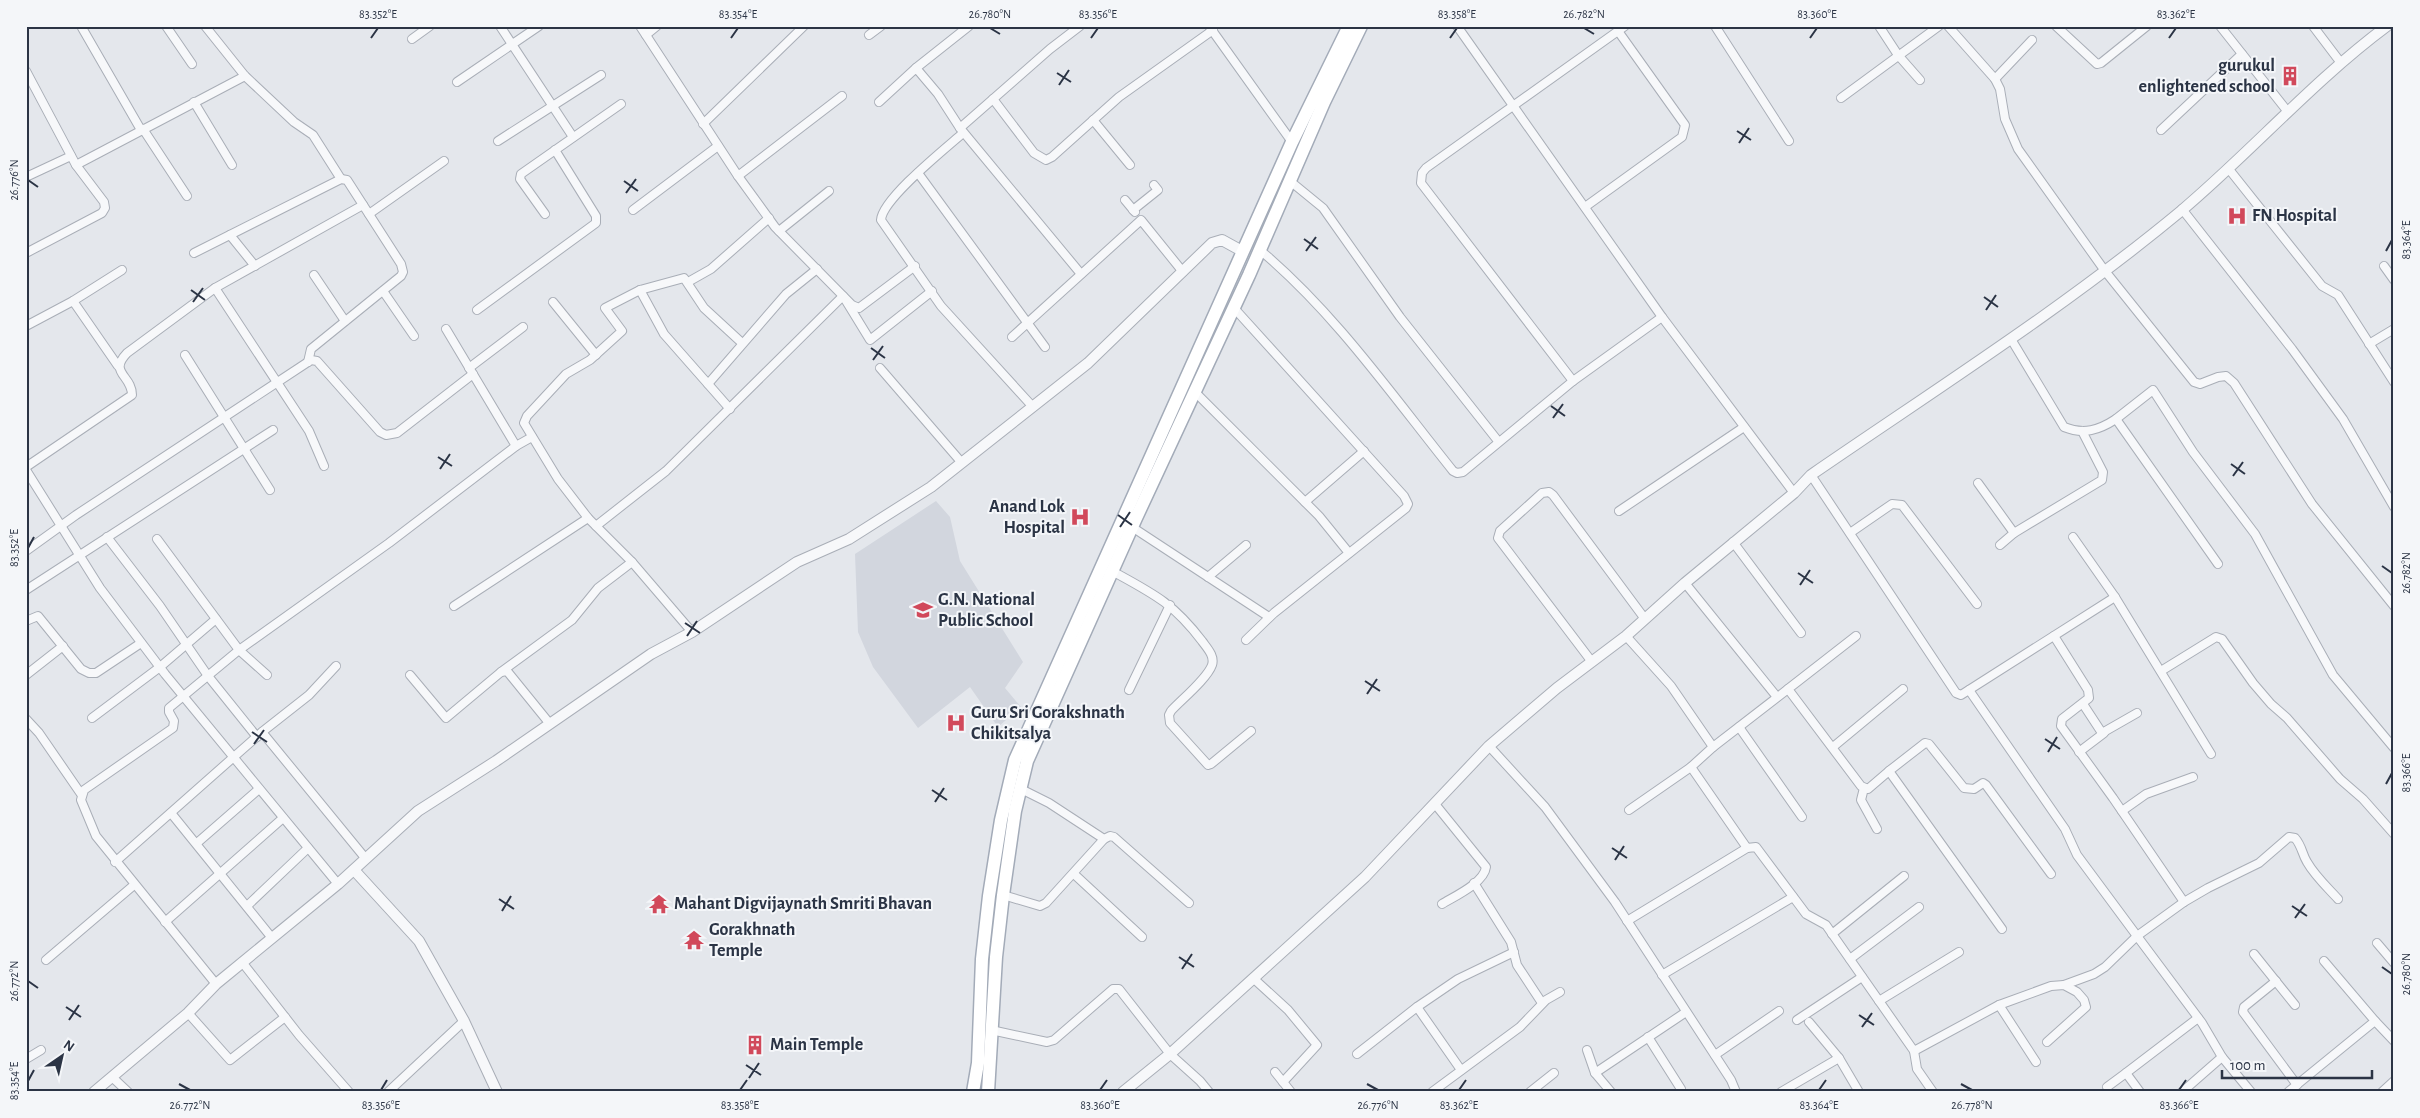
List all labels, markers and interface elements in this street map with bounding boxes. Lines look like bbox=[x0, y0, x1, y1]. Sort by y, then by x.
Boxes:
text: 83.352°E bbox=[359, 8, 397, 20]
text: 83.354°E bbox=[719, 8, 757, 20]
text: 26.780°N bbox=[969, 8, 1011, 20]
text: 83.356°E bbox=[1079, 8, 1117, 20]
text: 83.358°E bbox=[1438, 8, 1476, 20]
text: 26.782°N bbox=[1563, 8, 1605, 20]
text: 83.360°E bbox=[1797, 8, 1837, 20]
text: 83.362°E bbox=[2157, 8, 2196, 20]
place label: gurukul enlightened school bbox=[2138, 57, 2275, 96]
building icon: gurukul enlightened school bbox=[2279, 65, 2301, 87]
text: 26.776°N bbox=[8, 159, 20, 201]
hospital icon: FN Hospital bbox=[2226, 205, 2248, 227]
place label: FN Hospital bbox=[2252, 207, 2337, 225]
text: 83.364°E bbox=[2400, 220, 2412, 260]
place label: Anand Lok Hospital bbox=[989, 498, 1065, 537]
hospital icon: Anand Lok Hospital bbox=[1069, 506, 1091, 528]
text: 83.352°E bbox=[8, 529, 20, 567]
text: 26.782°N bbox=[2400, 552, 2412, 594]
place label: G.N. National Public School bbox=[938, 591, 1035, 630]
school or university icon: G.N. National Public School bbox=[912, 599, 934, 621]
place label: Guru Sri Gorakshnath Chikitsalya bbox=[971, 704, 1125, 743]
hospital icon: Guru Sri Gorakshnath Chikitsalya bbox=[945, 712, 967, 734]
text: 83.366°E bbox=[2400, 753, 2412, 792]
temple icon: Mahant Digvijaynath Smriti Bhavan bbox=[648, 893, 670, 915]
place label: Mahant Digvijaynath Smriti Bhavan bbox=[674, 895, 932, 913]
place label: Gorakhnath Temple bbox=[709, 921, 795, 960]
temple icon: Gorakhnath Temple bbox=[683, 929, 705, 951]
text: 26.780°N bbox=[2400, 953, 2412, 995]
text: 26.772°N bbox=[8, 960, 20, 1002]
north arrow bbox=[38, 1030, 88, 1080]
building icon: Main Temple bbox=[744, 1034, 766, 1056]
place label: Main Temple bbox=[770, 1036, 863, 1054]
text: N bbox=[61, 1038, 77, 1055]
scale bar bbox=[2222, 1048, 2372, 1080]
text: 100 m bbox=[2230, 1058, 2265, 1073]
text: 83.354°E bbox=[8, 1062, 20, 1100]
text: 26.772°N bbox=[169, 1099, 211, 1111]
text: 83.356°E bbox=[362, 1099, 400, 1111]
text: 83.358°E bbox=[721, 1099, 759, 1111]
text: 83.360°E bbox=[1080, 1099, 1120, 1111]
text: 26.776°N bbox=[1357, 1099, 1399, 1111]
text: 83.362°E bbox=[1440, 1099, 1479, 1111]
text: 83.364°E bbox=[1799, 1099, 1839, 1111]
text: 26.778°N bbox=[1951, 1099, 1993, 1111]
text: 83.366°E bbox=[2160, 1099, 2199, 1111]

